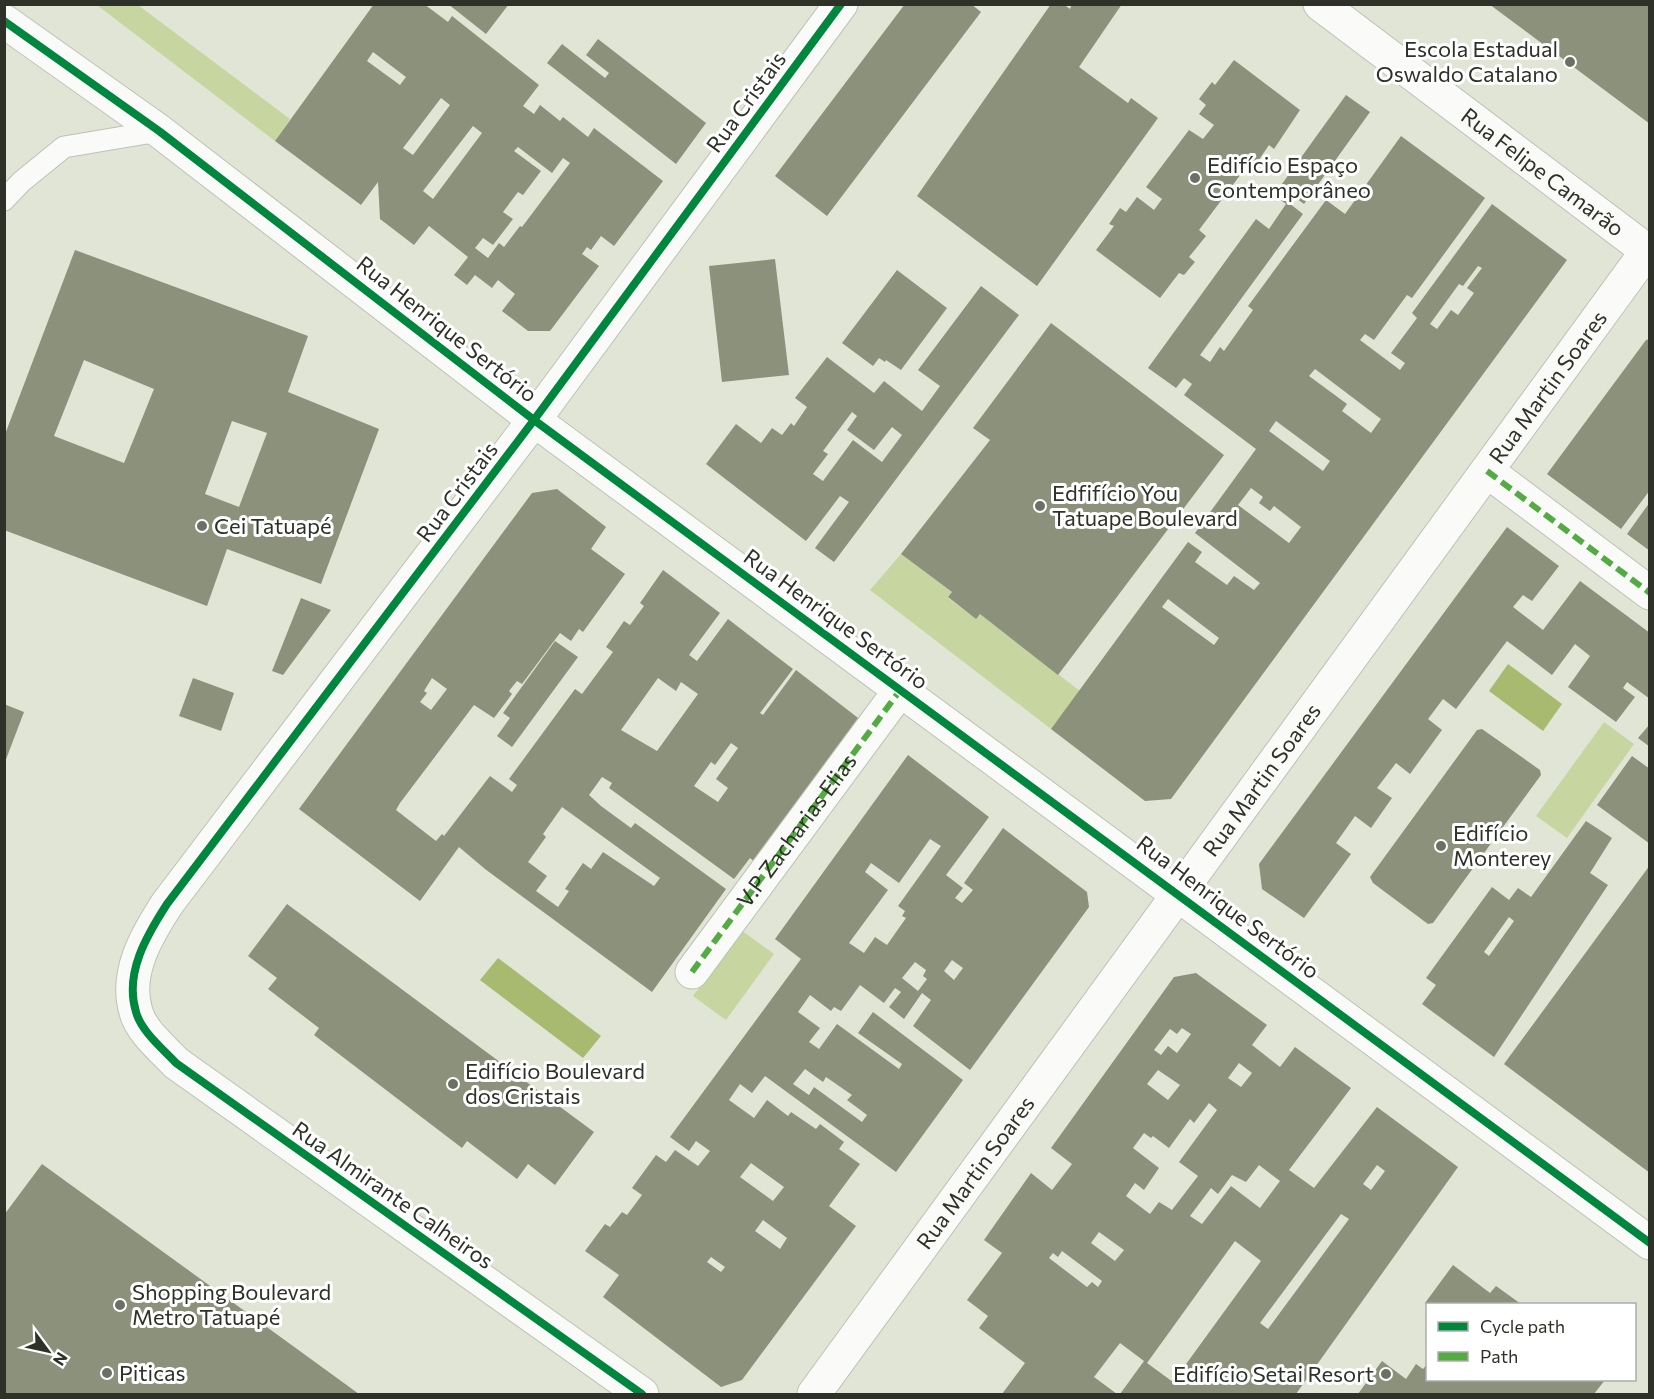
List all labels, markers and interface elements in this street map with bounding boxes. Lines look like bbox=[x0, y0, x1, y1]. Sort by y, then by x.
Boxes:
place label: Escola Estadual Oswaldo Catalano bbox=[1376, 35, 1558, 87]
street label: Rua Cristais bbox=[700, 46, 791, 157]
marker: Escola Estadual Oswaldo Catalano bbox=[1563, 55, 1577, 69]
street label: Rua Felipe Camarão bbox=[1456, 102, 1630, 242]
place label: Edifício Espaço Contemporâneo bbox=[1207, 151, 1371, 203]
marker: Edifício Espaço Contemporâneo bbox=[1188, 171, 1202, 185]
street label: Rua Henrique Sertório bbox=[352, 250, 543, 407]
street label: Rua Martin Soares bbox=[1483, 305, 1612, 469]
street label: Rua Cristais bbox=[410, 436, 503, 547]
place label: Edfifício You Tatuape Boulevard bbox=[1052, 479, 1238, 531]
marker: Edfifício You Tatuape Boulevard bbox=[1033, 499, 1047, 513]
place label: Cei Tatuapé bbox=[214, 512, 332, 539]
marker: Cei Tatuapé bbox=[195, 519, 209, 533]
street label: Rua Henrique Sertório bbox=[739, 543, 934, 695]
street label: Rua Martin Soares bbox=[1196, 698, 1326, 861]
street label: V.P Zacharias Elias bbox=[731, 748, 862, 912]
place label: Edifício Monterey bbox=[1453, 819, 1551, 871]
street label: Rua Henrique Sertório bbox=[1132, 829, 1325, 984]
marker: Edifício Monterey bbox=[1434, 839, 1448, 853]
place label: Edifício Boulevard dos Cristais bbox=[465, 1057, 645, 1109]
marker: Edifício Boulevard dos Cristais bbox=[446, 1077, 460, 1091]
street label: Rua Martin Soares bbox=[910, 1090, 1040, 1254]
street label: Rua Almirante Calheiros bbox=[288, 1115, 499, 1274]
place label: Shopping Boulevard Metro Tatuapé bbox=[132, 1278, 331, 1330]
marker: Shopping Boulevard Metro Tatuapé bbox=[113, 1298, 127, 1312]
legend bbox=[1426, 1303, 1636, 1381]
text: Cycle path bbox=[1480, 1315, 1565, 1337]
north arrow bbox=[18, 1321, 78, 1381]
text: Path bbox=[1480, 1345, 1518, 1367]
text: N bbox=[50, 1349, 72, 1370]
place label: Piticas bbox=[119, 1359, 186, 1386]
place label: Edifício Setai Resort bbox=[1173, 1360, 1374, 1387]
marker: Piticas bbox=[100, 1366, 114, 1380]
marker: Edifício Setai Resort bbox=[1379, 1367, 1393, 1381]

